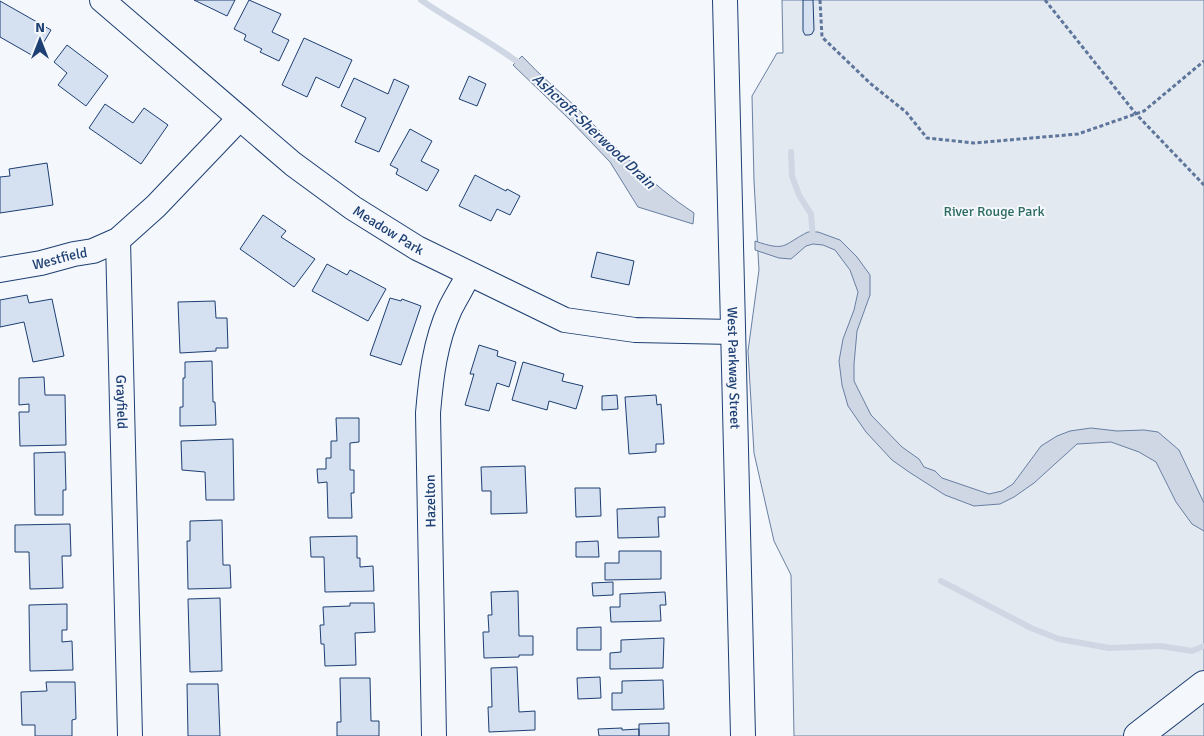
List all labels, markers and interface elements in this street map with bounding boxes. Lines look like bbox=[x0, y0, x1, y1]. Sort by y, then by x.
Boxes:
north arrow bbox=[15, 15, 65, 65]
text: N bbox=[35, 19, 45, 36]
water label: Ashcroft-Sherwood Drain bbox=[529, 69, 660, 193]
street label: Meadow Park bbox=[350, 202, 426, 259]
park label: River Rouge Park bbox=[943, 203, 1045, 220]
street label: Westfield bbox=[31, 244, 89, 273]
street label: West Parkway Street bbox=[724, 306, 743, 429]
street label: Grayfield bbox=[112, 375, 131, 429]
street label: Hazelton bbox=[422, 474, 439, 528]

